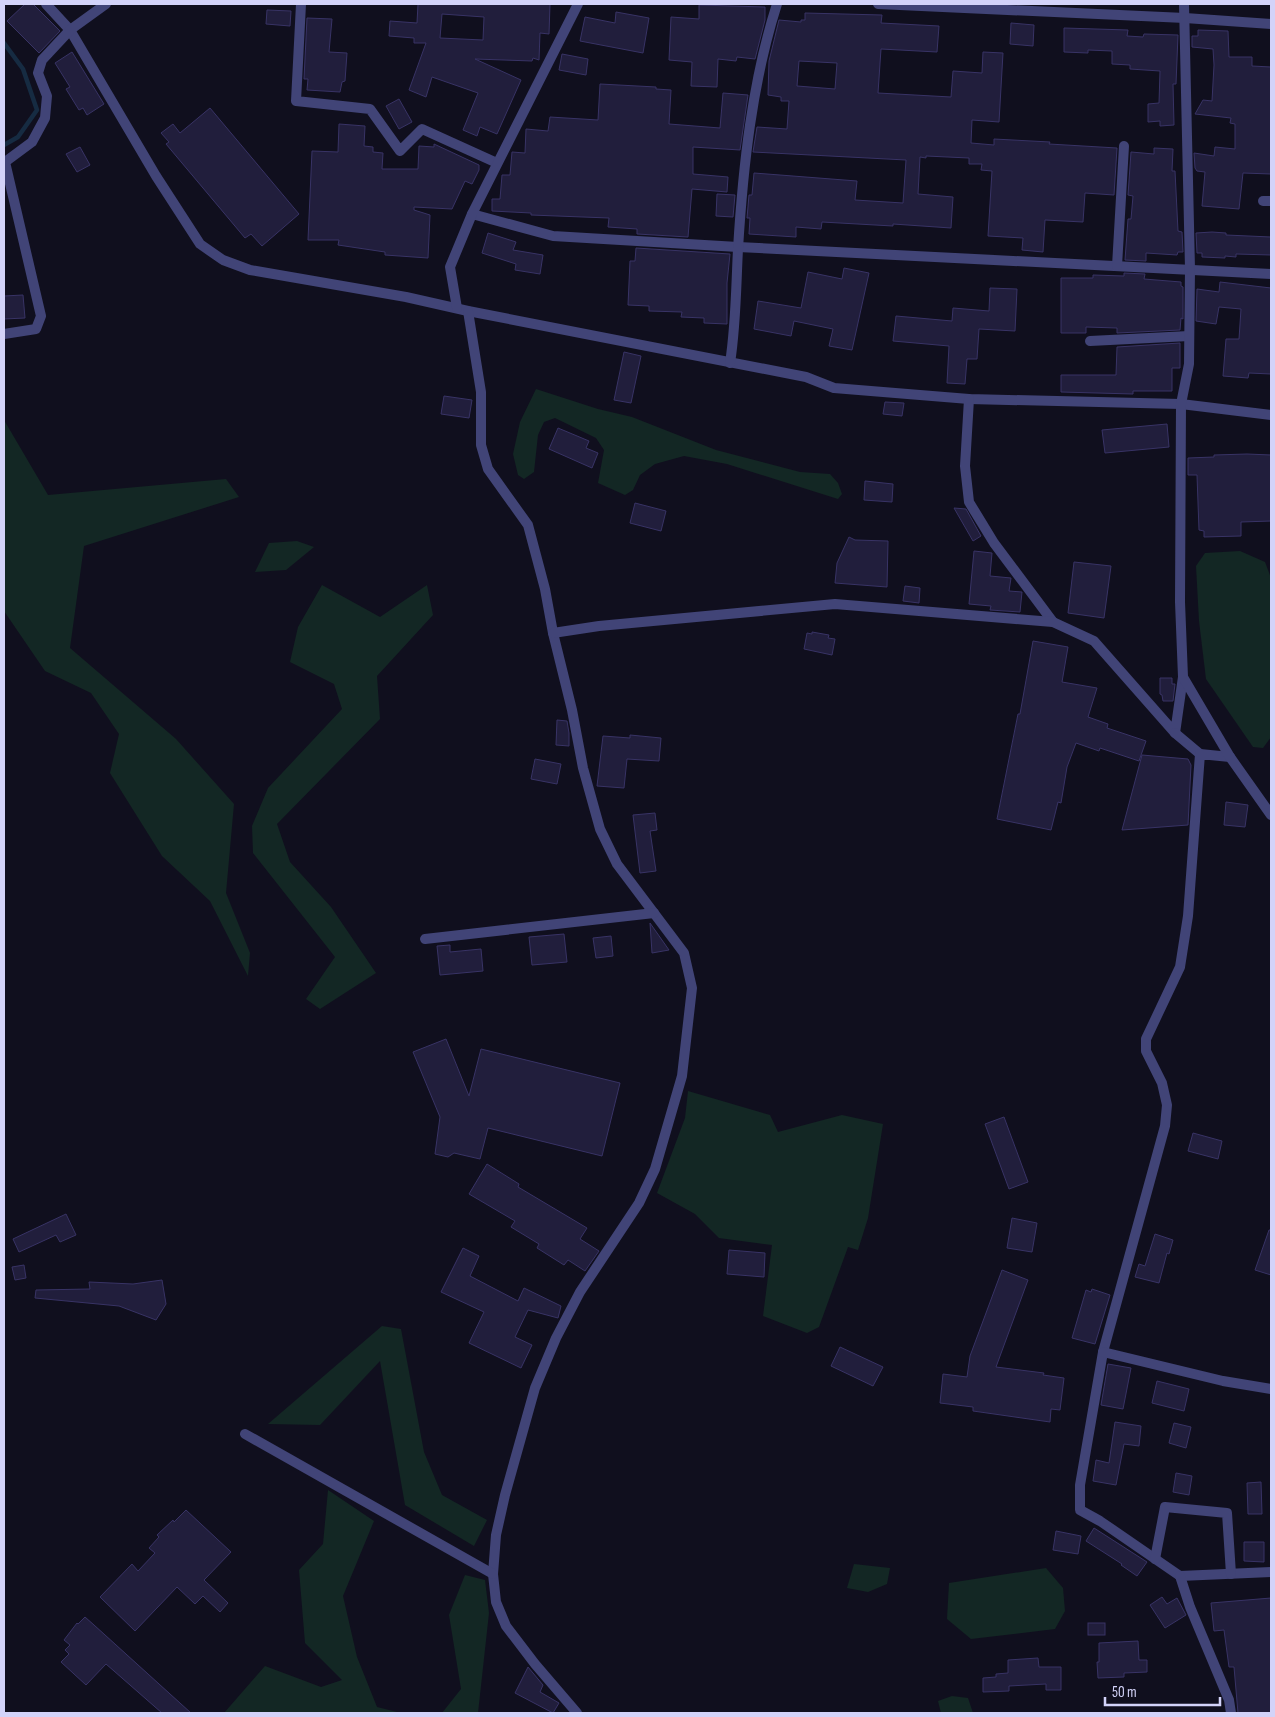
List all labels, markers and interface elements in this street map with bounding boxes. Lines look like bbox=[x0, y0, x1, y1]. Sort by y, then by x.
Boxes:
scale bar bbox=[1105, 1674, 1220, 1706]
text: 50 m bbox=[1112, 1683, 1137, 1702]

